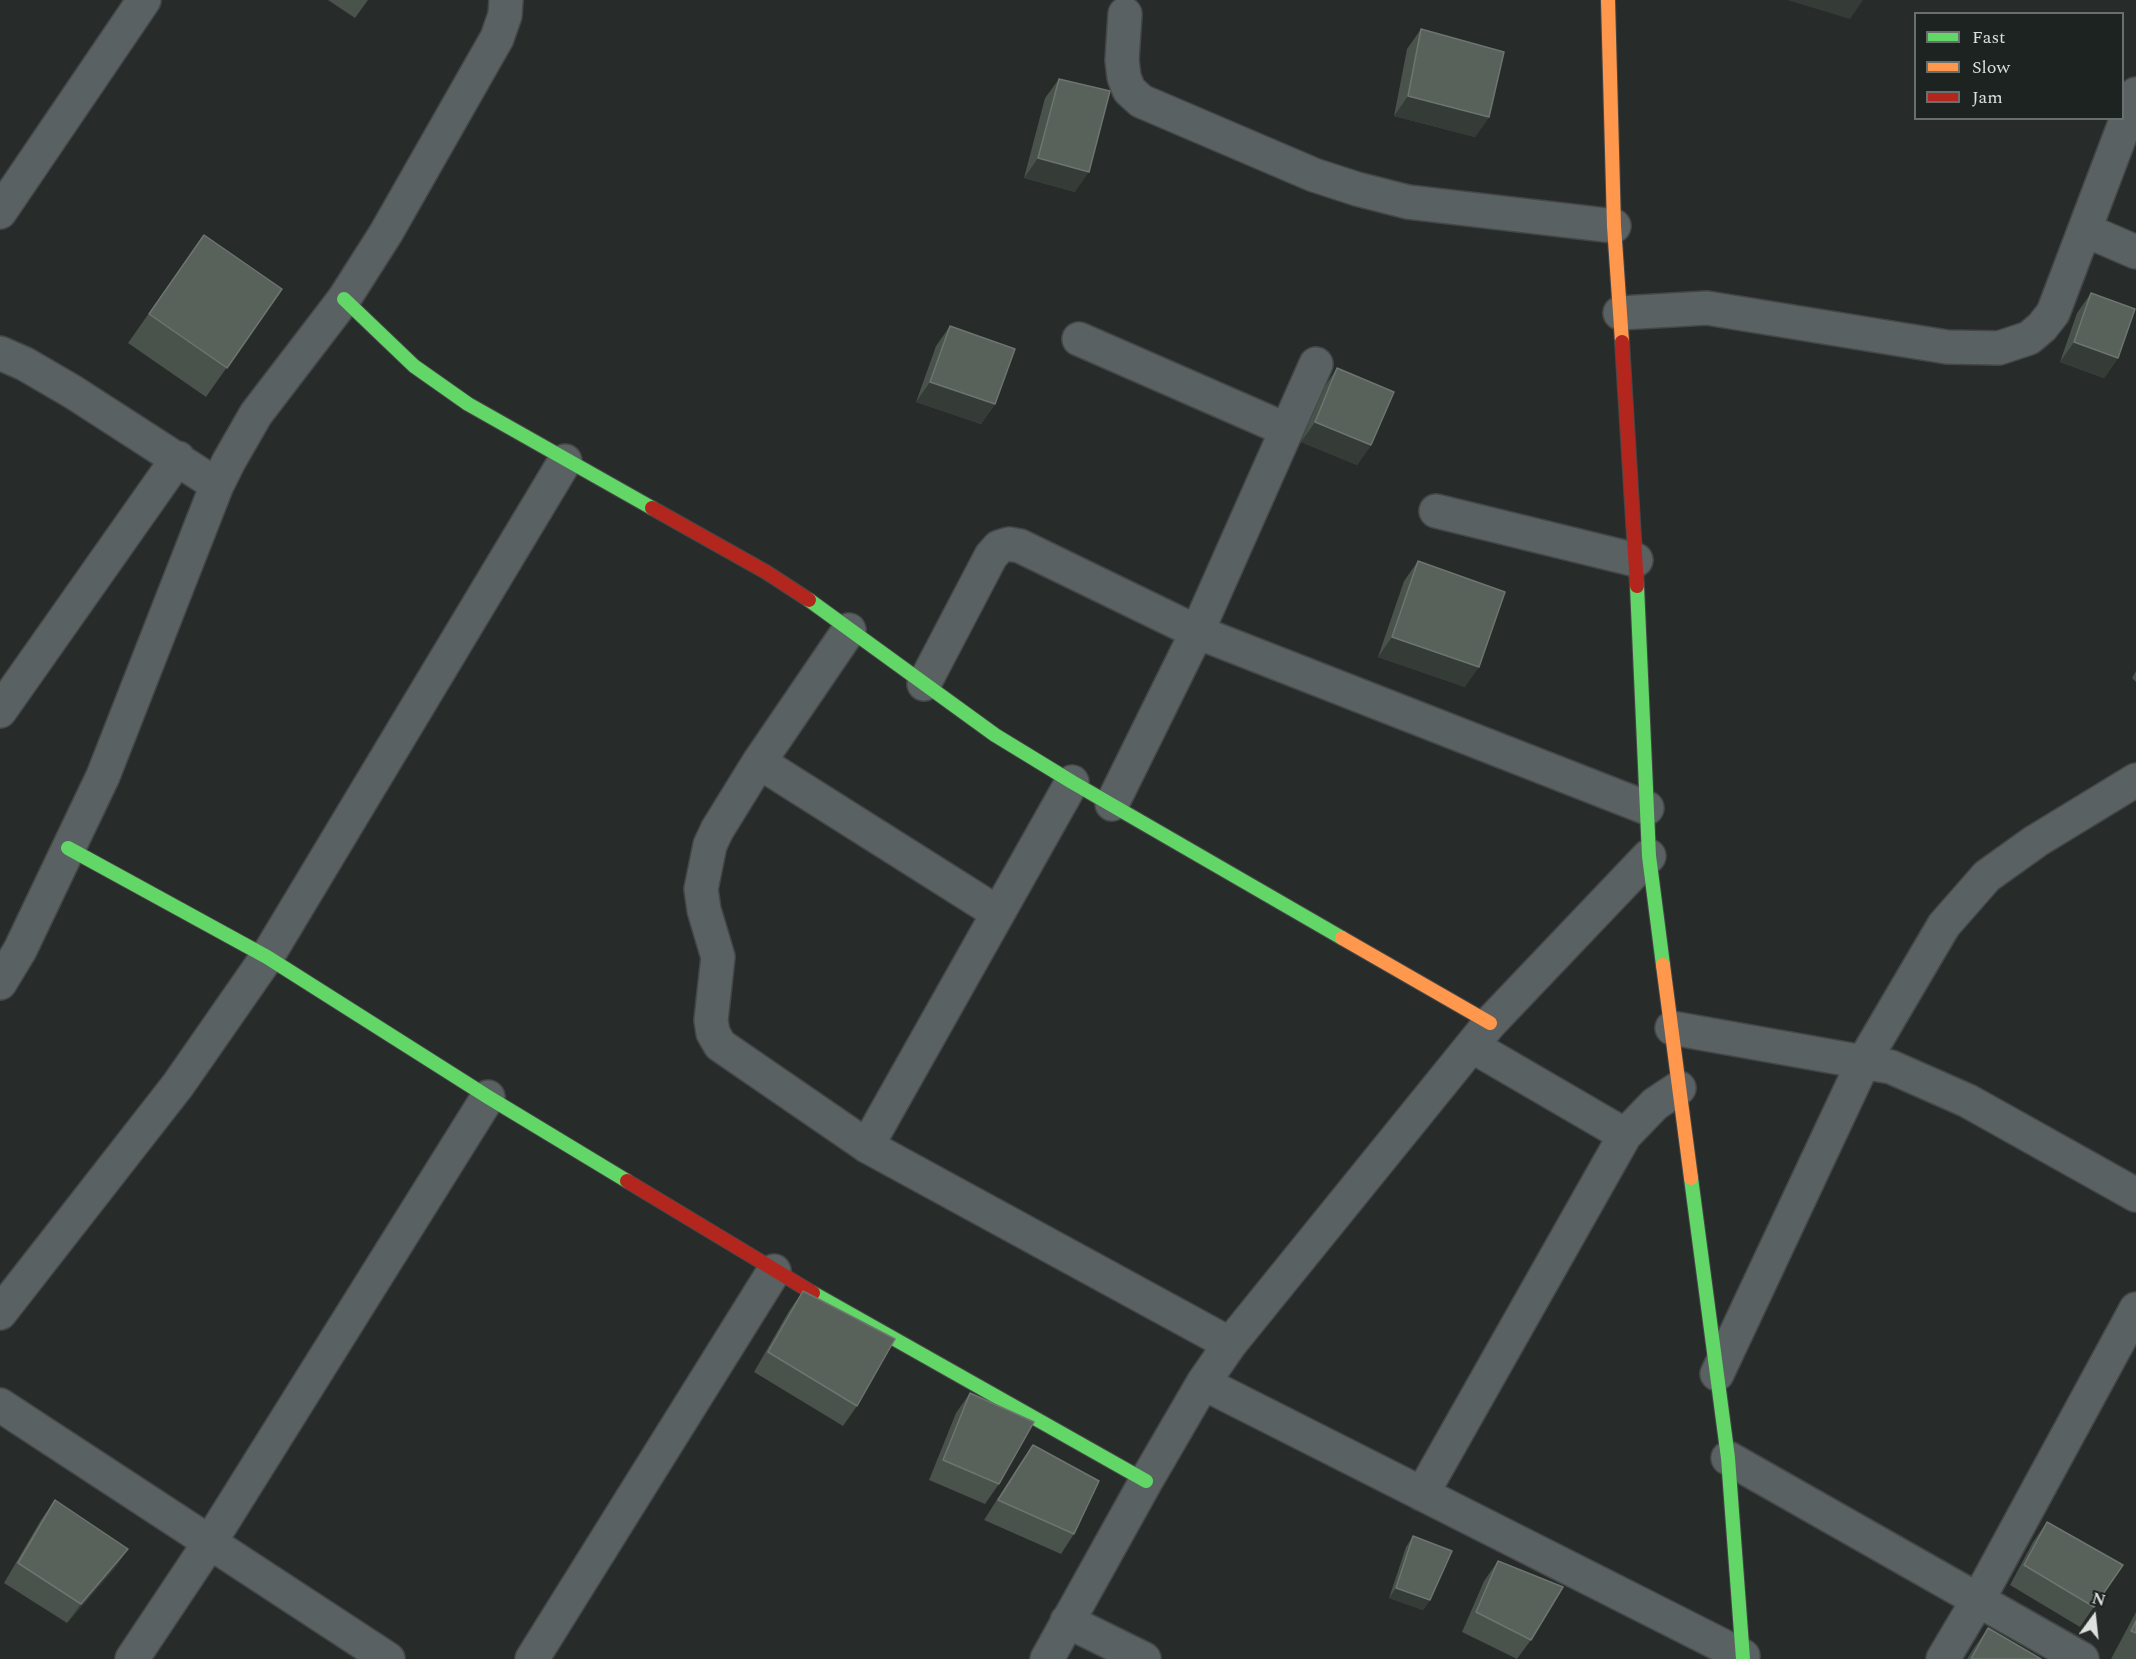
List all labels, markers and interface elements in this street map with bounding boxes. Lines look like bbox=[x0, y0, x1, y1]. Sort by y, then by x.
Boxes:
legend bbox=[1914, 12, 2124, 120]
text: Fast bbox=[1972, 24, 2005, 51]
text: Slow bbox=[1972, 54, 2010, 81]
text: Jam bbox=[1972, 84, 2003, 111]
text: N bbox=[2089, 1586, 2108, 1613]
north arrow bbox=[2064, 1587, 2124, 1647]

